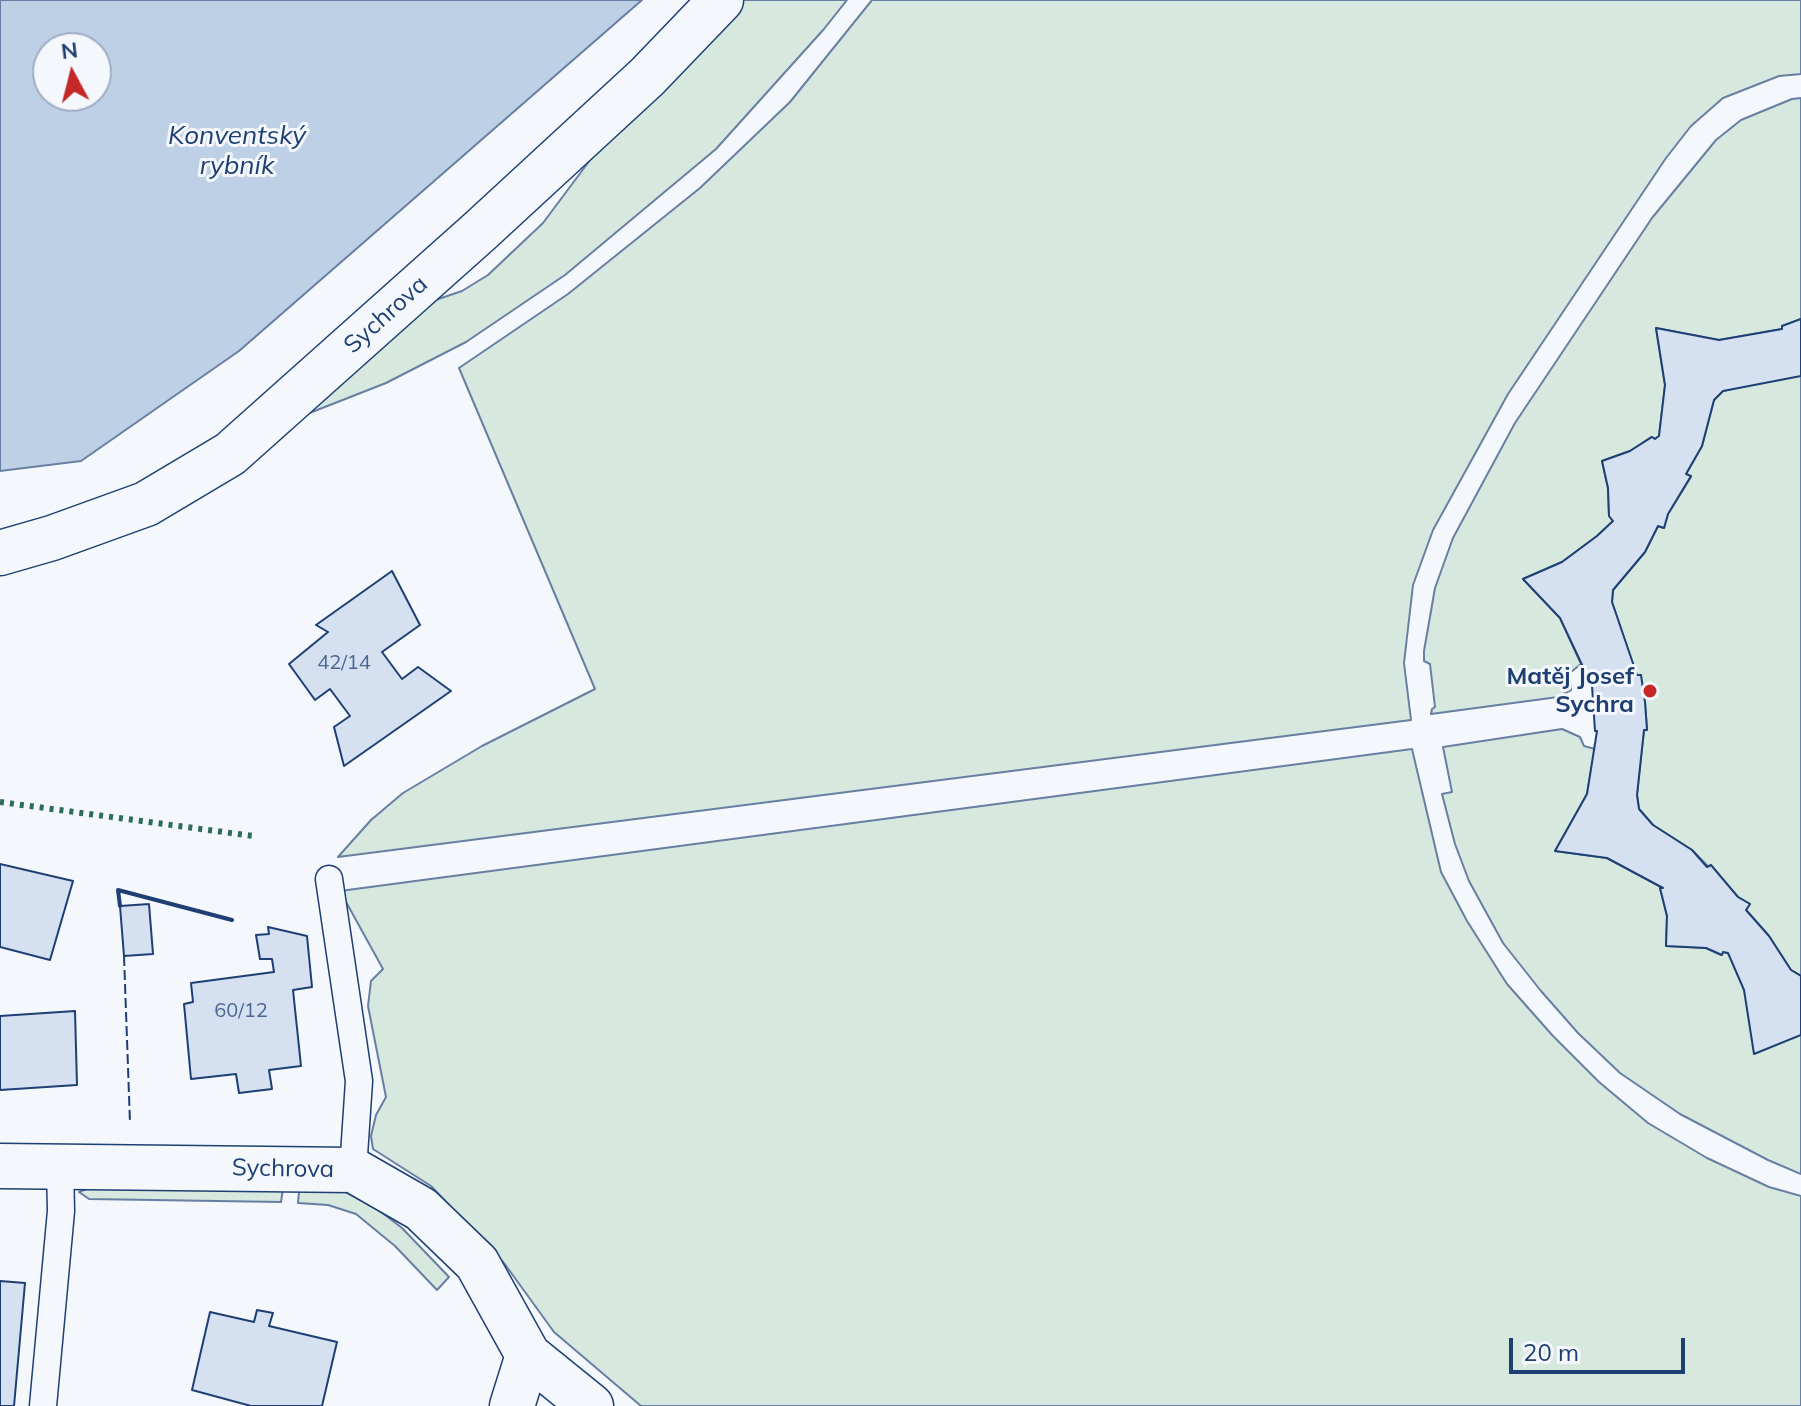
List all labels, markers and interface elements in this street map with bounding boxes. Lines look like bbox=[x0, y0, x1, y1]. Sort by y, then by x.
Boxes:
north arrow bbox=[32, 32, 112, 112]
text: N bbox=[59, 35, 79, 65]
water label: Konventský rybník bbox=[168, 120, 306, 182]
street label: Sychrova bbox=[338, 270, 434, 360]
house number: 42/14 bbox=[317, 651, 371, 675]
place label: Matěj Josef Sychra bbox=[1506, 663, 1634, 719]
marker: Matěj Josef Sychra bbox=[1641, 682, 1659, 700]
house number: 60/12 bbox=[214, 999, 268, 1023]
street label: Sychrova bbox=[232, 1154, 334, 1184]
scale bar bbox=[1513, 1322, 1689, 1372]
text: 20 m bbox=[1523, 1337, 1579, 1367]

